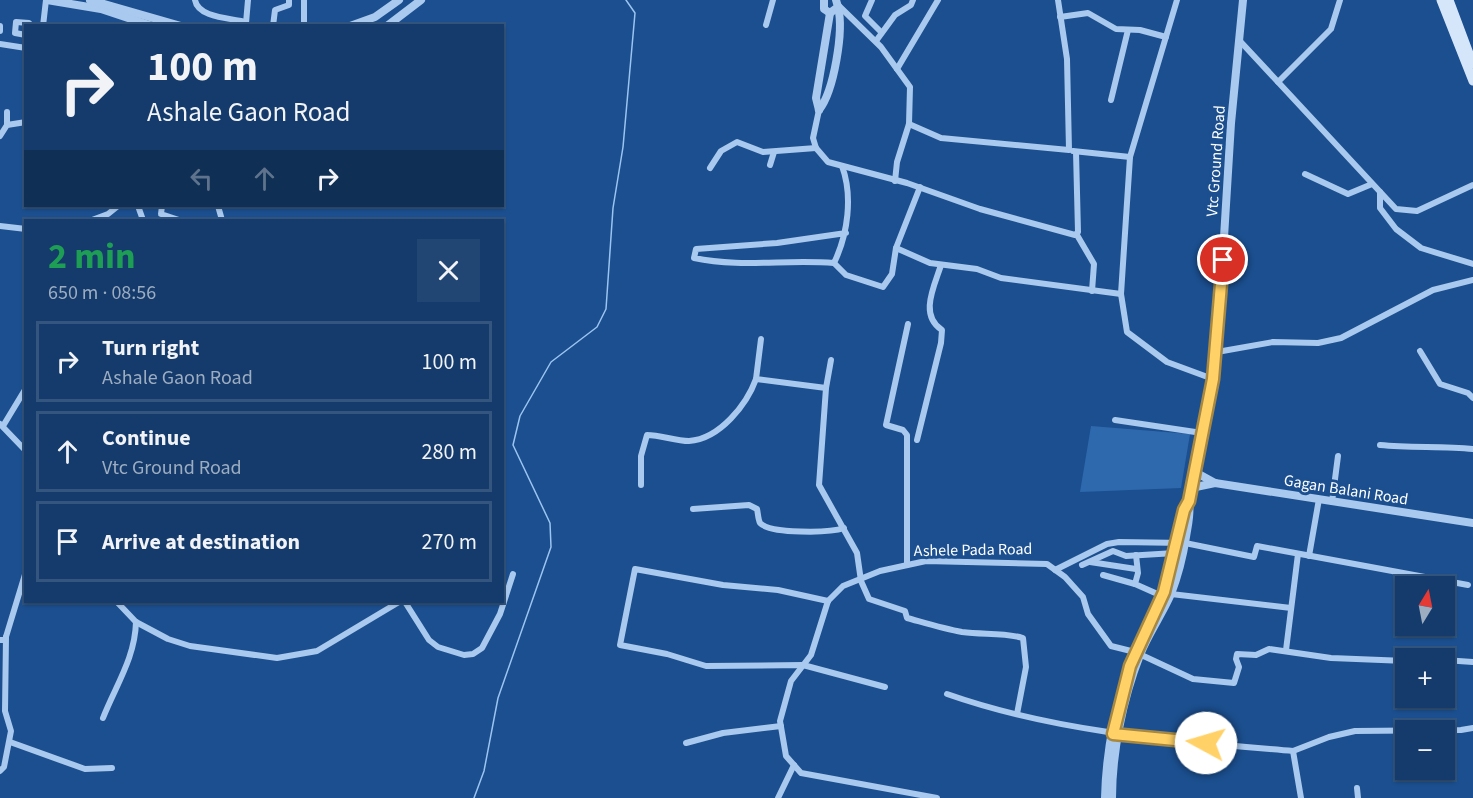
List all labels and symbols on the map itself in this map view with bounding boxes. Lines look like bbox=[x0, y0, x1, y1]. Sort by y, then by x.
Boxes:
street label: Vtc Ground Road bbox=[1201, 104, 1231, 218]
pin bbox=[1197, 234, 1248, 285]
street label: Gagan Balani Road bbox=[1282, 469, 1410, 511]
street label: Ashele Pada Road bbox=[914, 538, 1032, 562]
north arrow bbox=[1395, 576, 1455, 636]
position arrow bbox=[1174, 711, 1238, 775]

